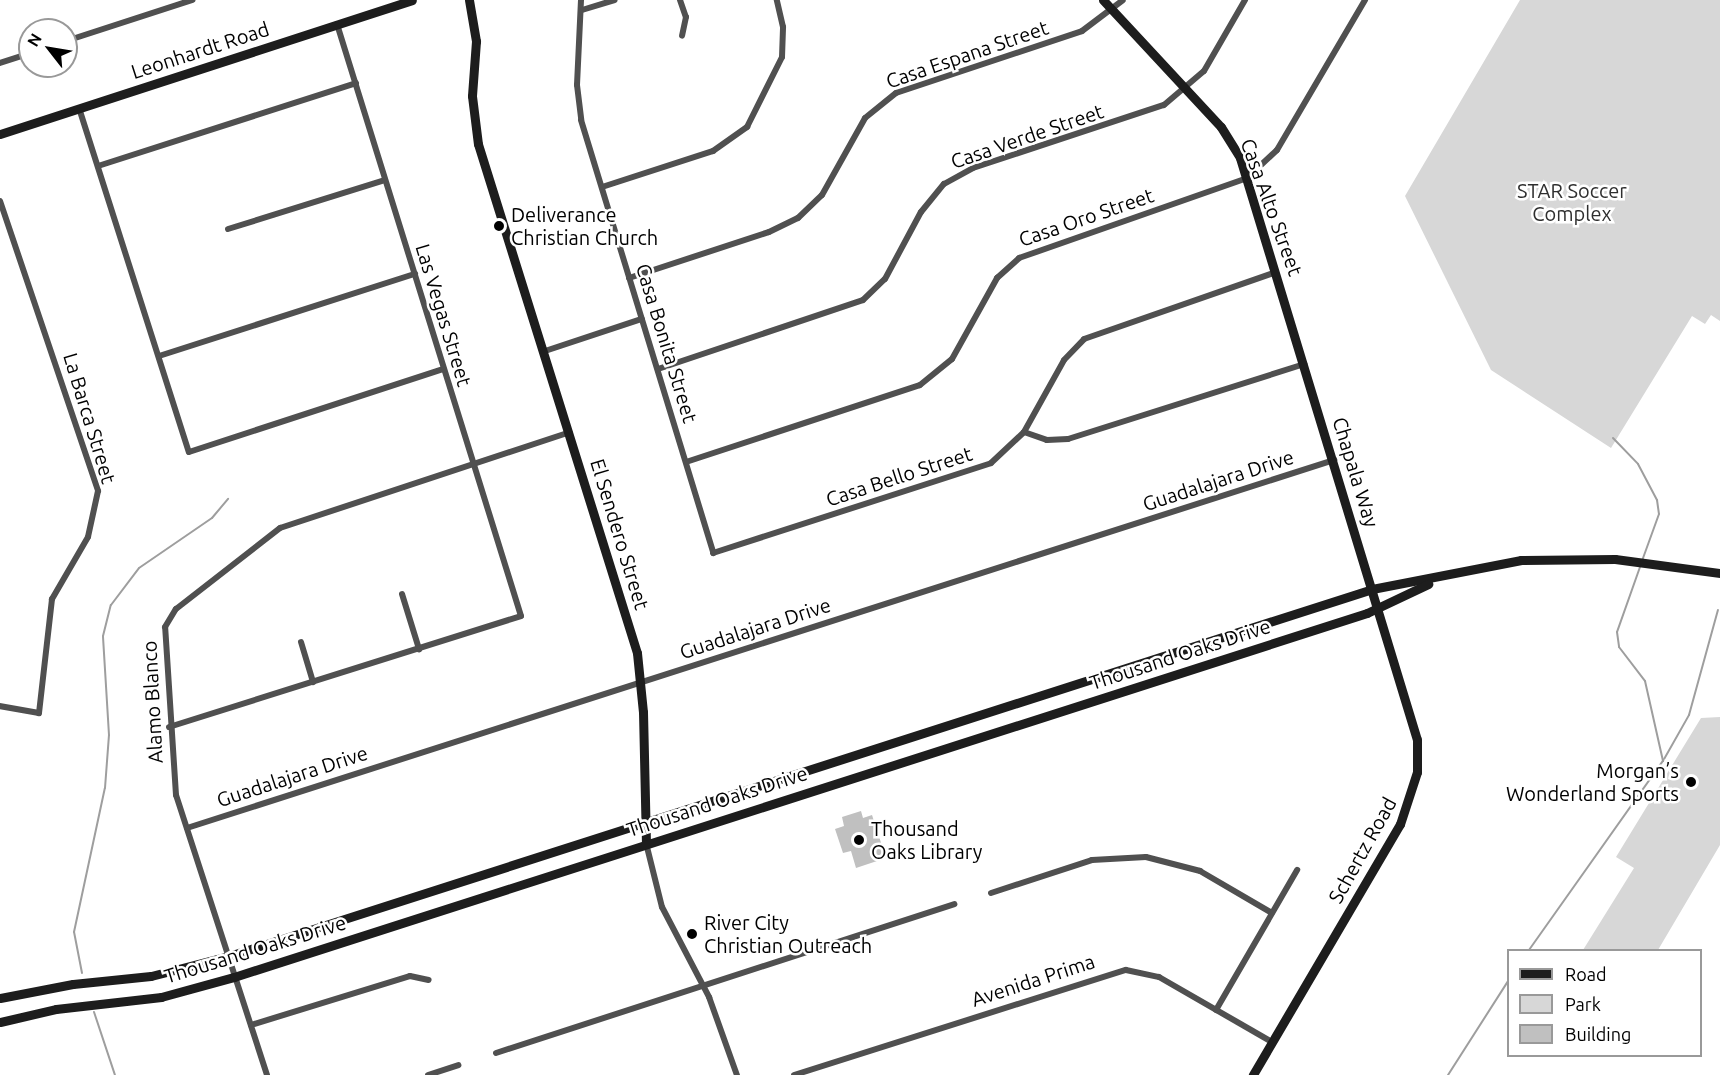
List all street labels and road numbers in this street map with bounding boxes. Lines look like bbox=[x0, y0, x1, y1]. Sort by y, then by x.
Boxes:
street label: Casa Espana Street bbox=[883, 15, 1051, 93]
street label: Leonhardt Road bbox=[128, 16, 272, 84]
street label: Casa Verde Street bbox=[948, 99, 1106, 173]
street label: Casa Alto Street bbox=[1236, 135, 1308, 279]
street label: Casa Oro Street bbox=[1015, 183, 1157, 251]
street label: Las Vegas Street bbox=[411, 241, 477, 389]
street label: Casa Bonita Street bbox=[631, 260, 703, 426]
street label: La Barca Street bbox=[59, 350, 121, 486]
street label: Chapala Way bbox=[1328, 414, 1384, 530]
street label: Casa Bello Street bbox=[823, 441, 975, 511]
street label: Guadalajara Drive bbox=[1139, 444, 1297, 516]
street label: El Sendero Street bbox=[586, 456, 654, 612]
street label: Guadalajara Drive bbox=[676, 592, 834, 664]
street label: Thousand Oaks Drive bbox=[1087, 613, 1273, 695]
street label: Alamo Blanco bbox=[137, 640, 167, 764]
street label: Guadalajara Drive bbox=[213, 740, 371, 812]
street label: Thousand Oaks Drive bbox=[624, 760, 810, 842]
street label: Schertz Road bbox=[1323, 793, 1401, 907]
street label: Thousand Oaks Drive bbox=[161, 910, 349, 988]
street label: Avenida Prima bbox=[968, 949, 1098, 1011]

